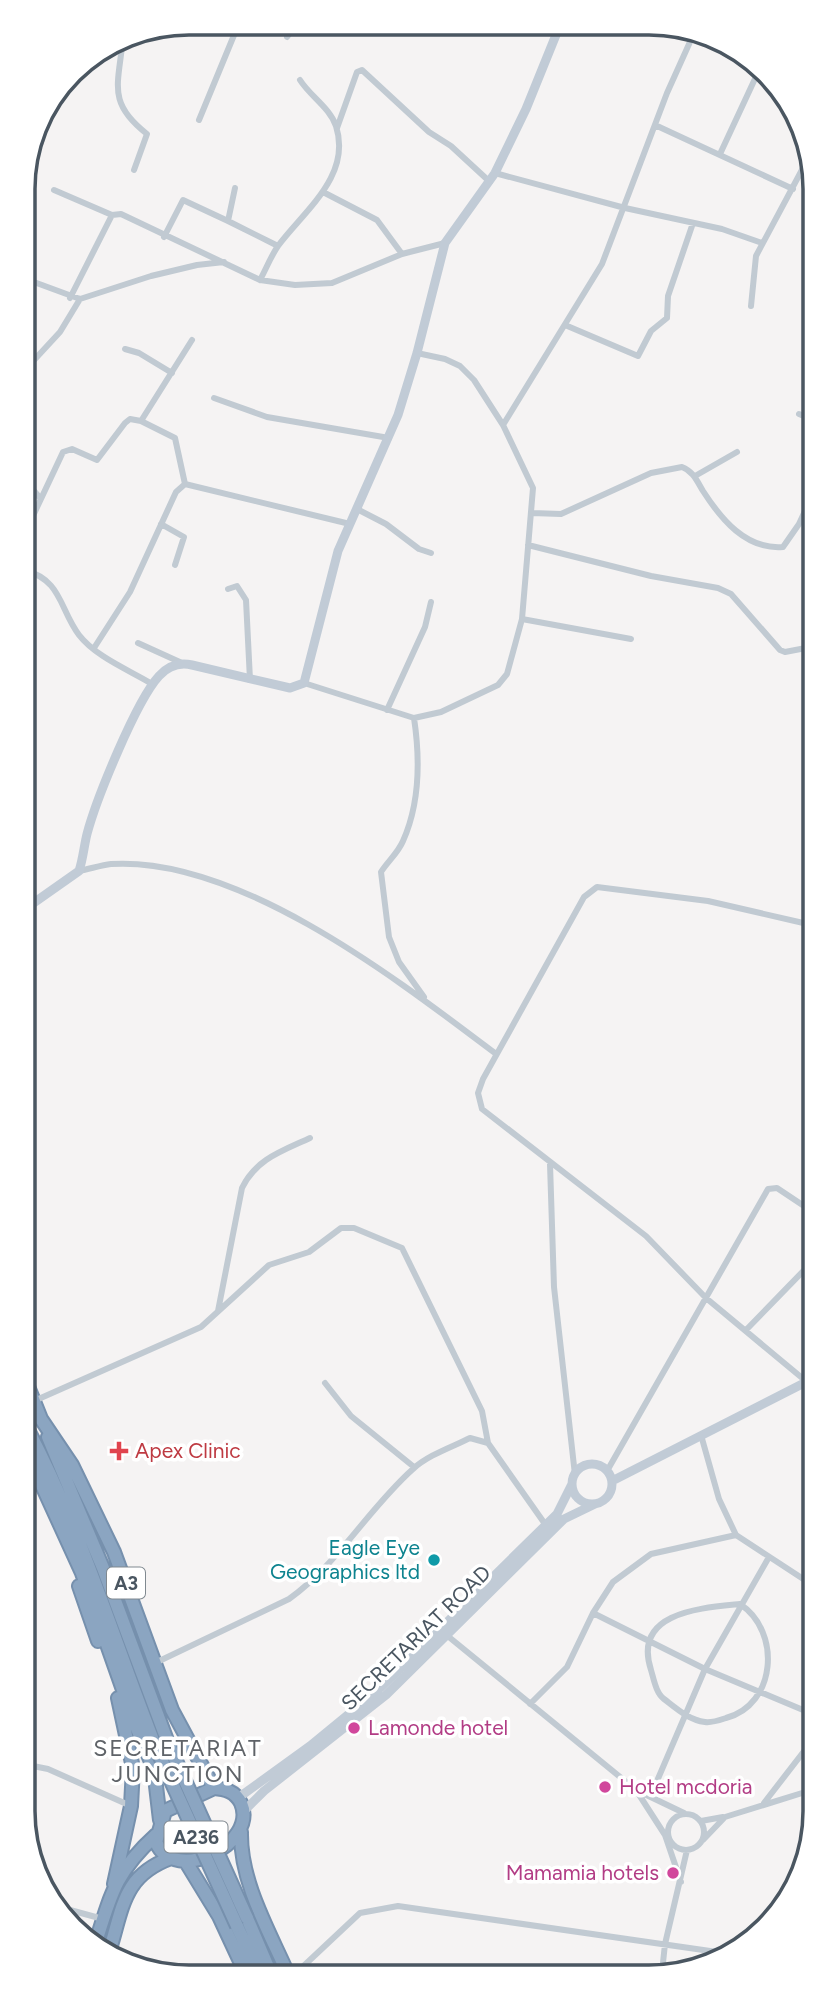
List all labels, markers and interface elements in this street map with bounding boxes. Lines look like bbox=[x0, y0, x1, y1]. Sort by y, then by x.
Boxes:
place label: Apex Clinic bbox=[135, 1438, 241, 1463]
marker: Apex Clinic bbox=[109, 1441, 129, 1461]
place label: Eagle Eye Geographics ltd bbox=[270, 1535, 420, 1584]
marker: Eagle Eye Geographics ltd bbox=[426, 1552, 442, 1568]
street label: SECRETARIAT ROAD bbox=[336, 1560, 496, 1715]
road number: A3 bbox=[107, 1568, 145, 1598]
place label: Lamonde hotel bbox=[368, 1715, 508, 1740]
marker: Lamonde hotel bbox=[346, 1720, 362, 1736]
district label: SECRETARIAT JUNCTION bbox=[93, 1734, 263, 1788]
place label: Hotel mcdoria bbox=[619, 1774, 753, 1799]
marker: Hotel mcdoria bbox=[597, 1779, 613, 1795]
road number: A236 bbox=[164, 1822, 228, 1853]
place label: Mamamia hotels bbox=[506, 1860, 659, 1885]
marker: Mamamia hotels bbox=[665, 1865, 681, 1881]

